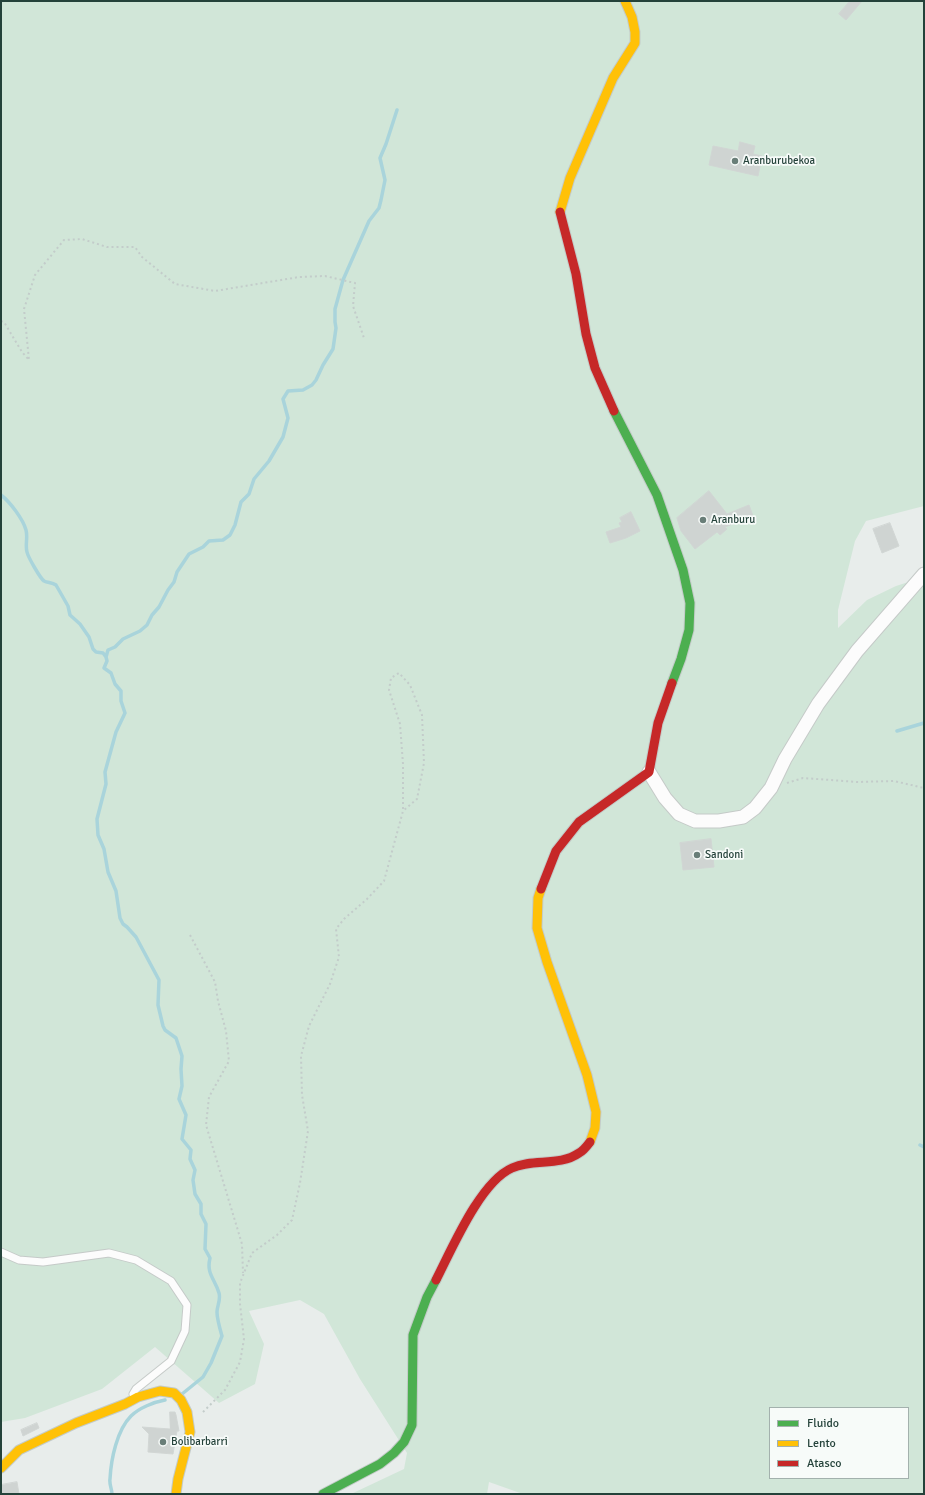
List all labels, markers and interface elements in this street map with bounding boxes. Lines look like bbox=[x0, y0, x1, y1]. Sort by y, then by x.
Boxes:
place label: Aranburubekoa bbox=[743, 154, 815, 168]
marker: Aranburubekoa bbox=[730, 156, 740, 166]
place label: Aranburu bbox=[711, 513, 755, 527]
marker: Aranburu bbox=[698, 515, 708, 525]
place label: Sandoni bbox=[705, 848, 743, 862]
marker: Sandoni bbox=[692, 850, 702, 860]
legend bbox=[769, 1407, 909, 1479]
text: Fluido bbox=[807, 1416, 839, 1431]
place label: Bolibarbarri bbox=[171, 1435, 228, 1449]
text: Lento bbox=[807, 1436, 836, 1451]
marker: Bolibarbarri bbox=[158, 1437, 168, 1447]
text: Atasco bbox=[807, 1456, 842, 1471]

